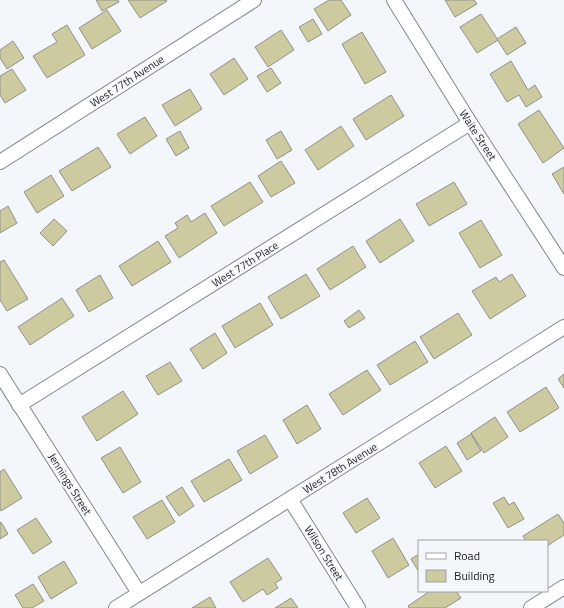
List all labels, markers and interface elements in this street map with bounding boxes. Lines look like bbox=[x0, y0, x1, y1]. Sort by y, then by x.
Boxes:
street label: West 77th Avenue bbox=[87, 51, 168, 111]
street label: Waite Street bbox=[456, 106, 500, 164]
street label: West 77th Place bbox=[209, 237, 282, 291]
street label: West 78th Avenue bbox=[300, 438, 381, 497]
street label: Jennings Street bbox=[45, 450, 95, 518]
street label: Wilson Street bbox=[301, 522, 347, 584]
legend bbox=[418, 540, 548, 592]
text: Road bbox=[454, 546, 480, 565]
text: Building bbox=[454, 566, 495, 585]

